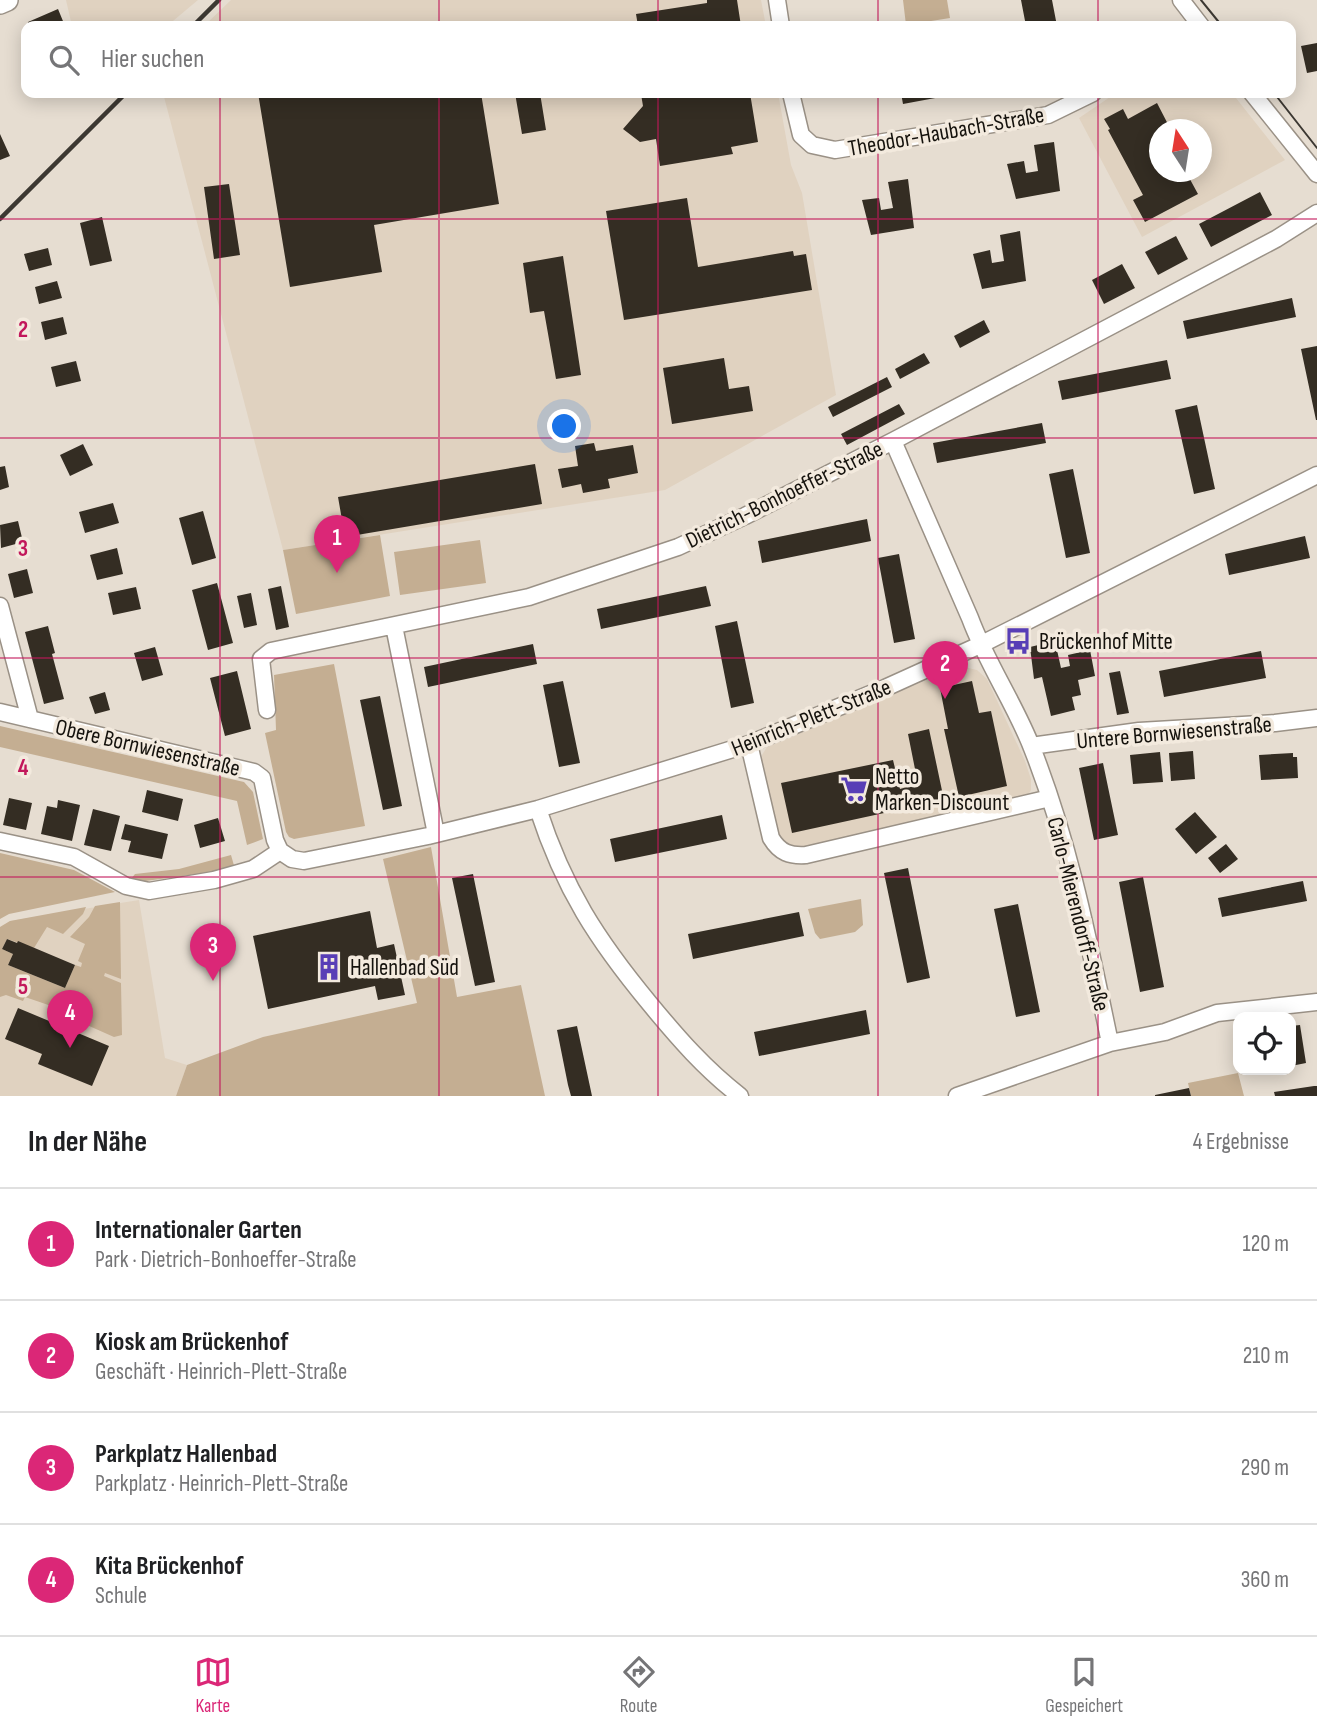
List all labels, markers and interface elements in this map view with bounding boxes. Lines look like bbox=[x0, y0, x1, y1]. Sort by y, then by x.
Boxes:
search box bbox=[21, 21, 1296, 98]
icon: search bbox=[45, 41, 83, 79]
text: Hier suchen bbox=[101, 44, 204, 75]
street label: Theodor-Haubach-Straße bbox=[846, 101, 1046, 163]
north arrow bbox=[1149, 119, 1212, 182]
text: 2 bbox=[18, 316, 28, 344]
your location bbox=[547, 409, 581, 443]
street label: Dietrich-Bonhoeffer-Straße bbox=[681, 435, 888, 555]
pin: 1 bbox=[314, 515, 360, 573]
text: 3 bbox=[18, 535, 28, 563]
bus stop icon: Brückenhof Mitte bbox=[1003, 626, 1033, 656]
place label: Brückenhof Mitte bbox=[1039, 628, 1173, 656]
pin: 2 bbox=[922, 641, 968, 699]
street label: Heinrich-Plett-Straße bbox=[727, 673, 895, 763]
street label: Untere Bornwiesenstraße bbox=[1075, 711, 1273, 755]
street label: Obere Bornwiesenstraße bbox=[53, 713, 243, 783]
text: 4 bbox=[18, 754, 29, 782]
place label: Netto Marken-Discount bbox=[875, 763, 1009, 817]
supermarket icon: Netto Marken-Discount bbox=[839, 774, 869, 804]
street label: Carlo-Mierendorff-Straße bbox=[1040, 814, 1116, 1014]
pin: 3 bbox=[190, 923, 236, 981]
building icon: Hallenbad Süd bbox=[314, 952, 344, 982]
place label: Hallenbad Süd bbox=[350, 954, 459, 982]
text: 5 bbox=[18, 973, 28, 1001]
pin: 4 bbox=[47, 990, 93, 1048]
map controls bbox=[1233, 1012, 1296, 1075]
button: locate bbox=[1233, 1012, 1296, 1075]
text: In der Nähe bbox=[28, 1124, 147, 1160]
text: 4 Ergebnisse bbox=[1193, 1128, 1289, 1156]
text: Internationaler Garten bbox=[95, 1215, 302, 1246]
text: 1 bbox=[46, 1230, 56, 1258]
text: 120 m bbox=[1243, 1230, 1289, 1258]
text: Park · Dietrich-Bonhoeffer-Straße bbox=[95, 1246, 357, 1274]
text: Kiosk am Brückenhof bbox=[95, 1327, 288, 1358]
text: 2 bbox=[46, 1342, 56, 1370]
text: 210 m bbox=[1243, 1342, 1289, 1370]
text: Geschäft · Heinrich-Plett-Straße bbox=[95, 1358, 347, 1386]
text: Parkplatz Hallenbad bbox=[95, 1439, 277, 1470]
text: 3 bbox=[46, 1454, 56, 1482]
text: 290 m bbox=[1241, 1454, 1289, 1482]
text: Parkplatz · Heinrich-Plett-Straße bbox=[95, 1470, 348, 1498]
text: Kita Brückenhof bbox=[95, 1551, 243, 1582]
text: 4 bbox=[46, 1566, 56, 1594]
text: 360 m bbox=[1241, 1566, 1289, 1594]
text: Schule bbox=[95, 1582, 147, 1610]
tab: Karte bbox=[194, 1653, 232, 1718]
tab: Route bbox=[620, 1653, 658, 1718]
tab: Gespeichert bbox=[1045, 1653, 1123, 1718]

